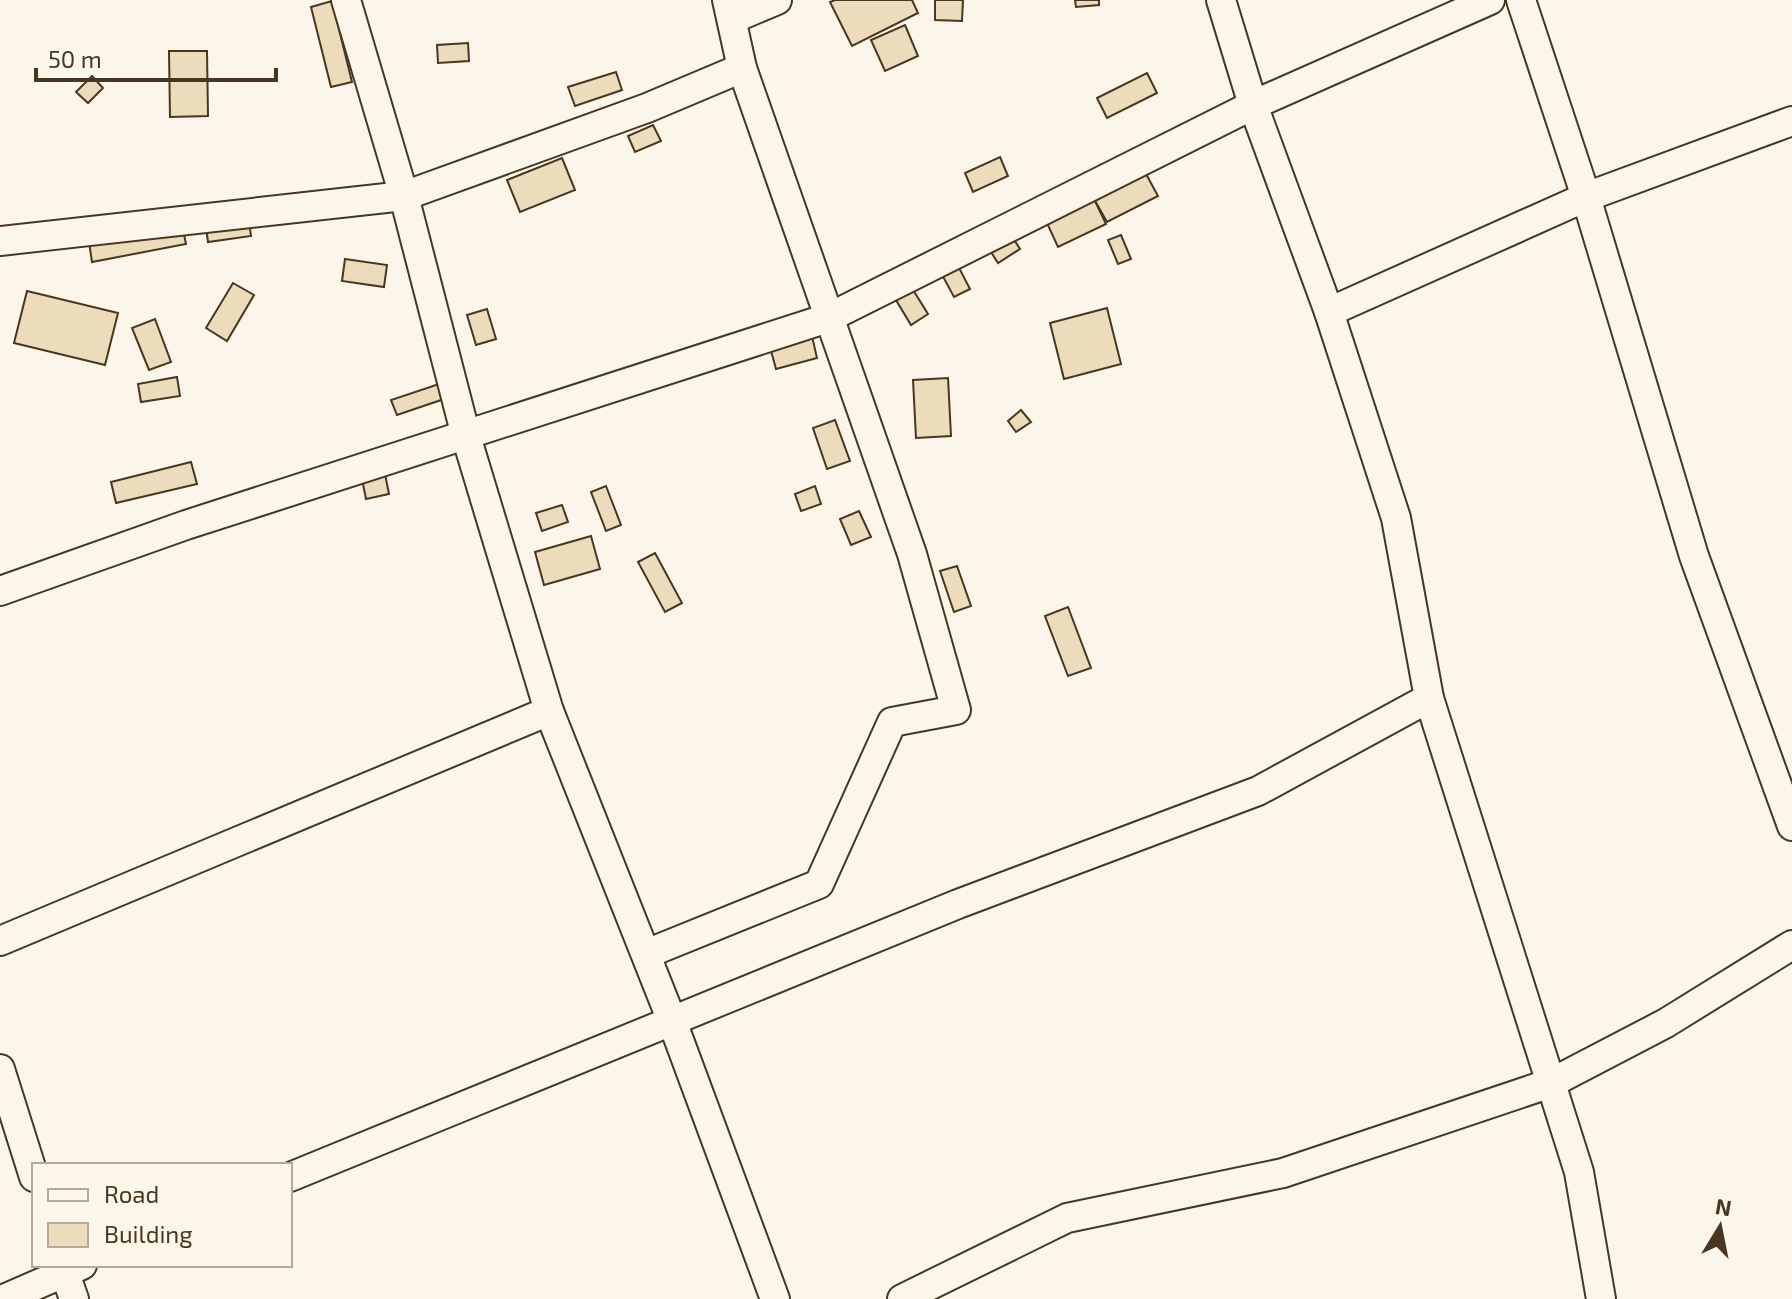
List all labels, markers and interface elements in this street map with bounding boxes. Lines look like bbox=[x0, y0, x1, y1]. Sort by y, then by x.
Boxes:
scale bar bbox=[36, 32, 276, 82]
text: 50 m bbox=[48, 44, 102, 73]
legend bbox=[32, 1163, 292, 1267]
text: Road bbox=[104, 1179, 159, 1208]
north arrow bbox=[1680, 1187, 1760, 1267]
text: N bbox=[1714, 1192, 1734, 1221]
text: Building bbox=[104, 1219, 193, 1248]

